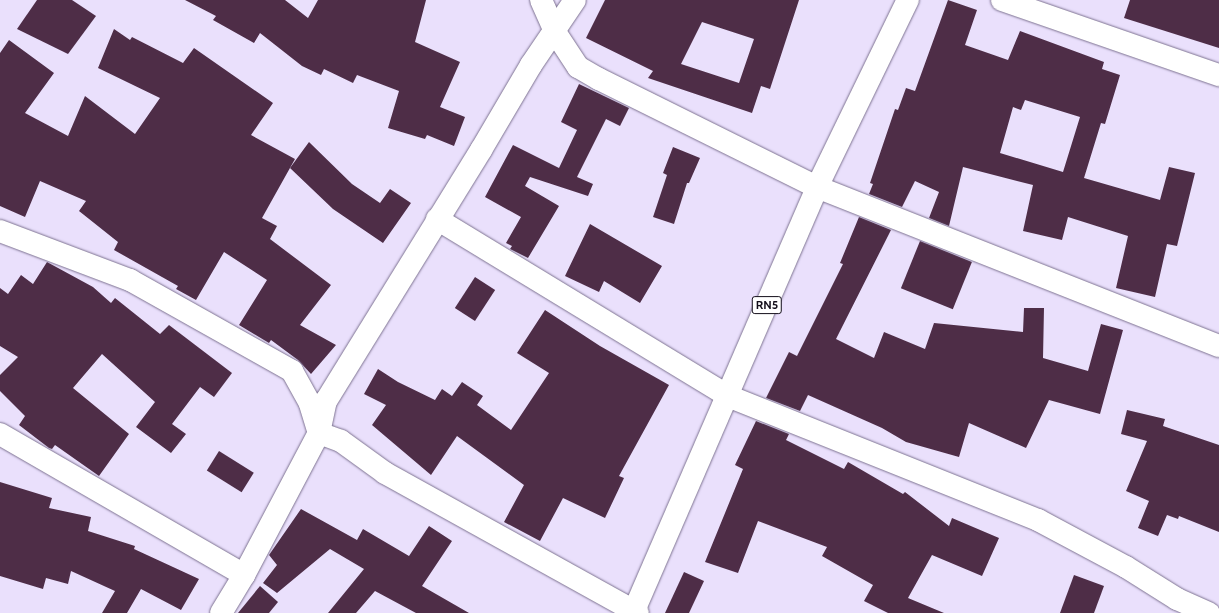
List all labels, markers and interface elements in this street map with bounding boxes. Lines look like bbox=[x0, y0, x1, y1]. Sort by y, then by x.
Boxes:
road number: RN5 bbox=[751, 295, 783, 315]

